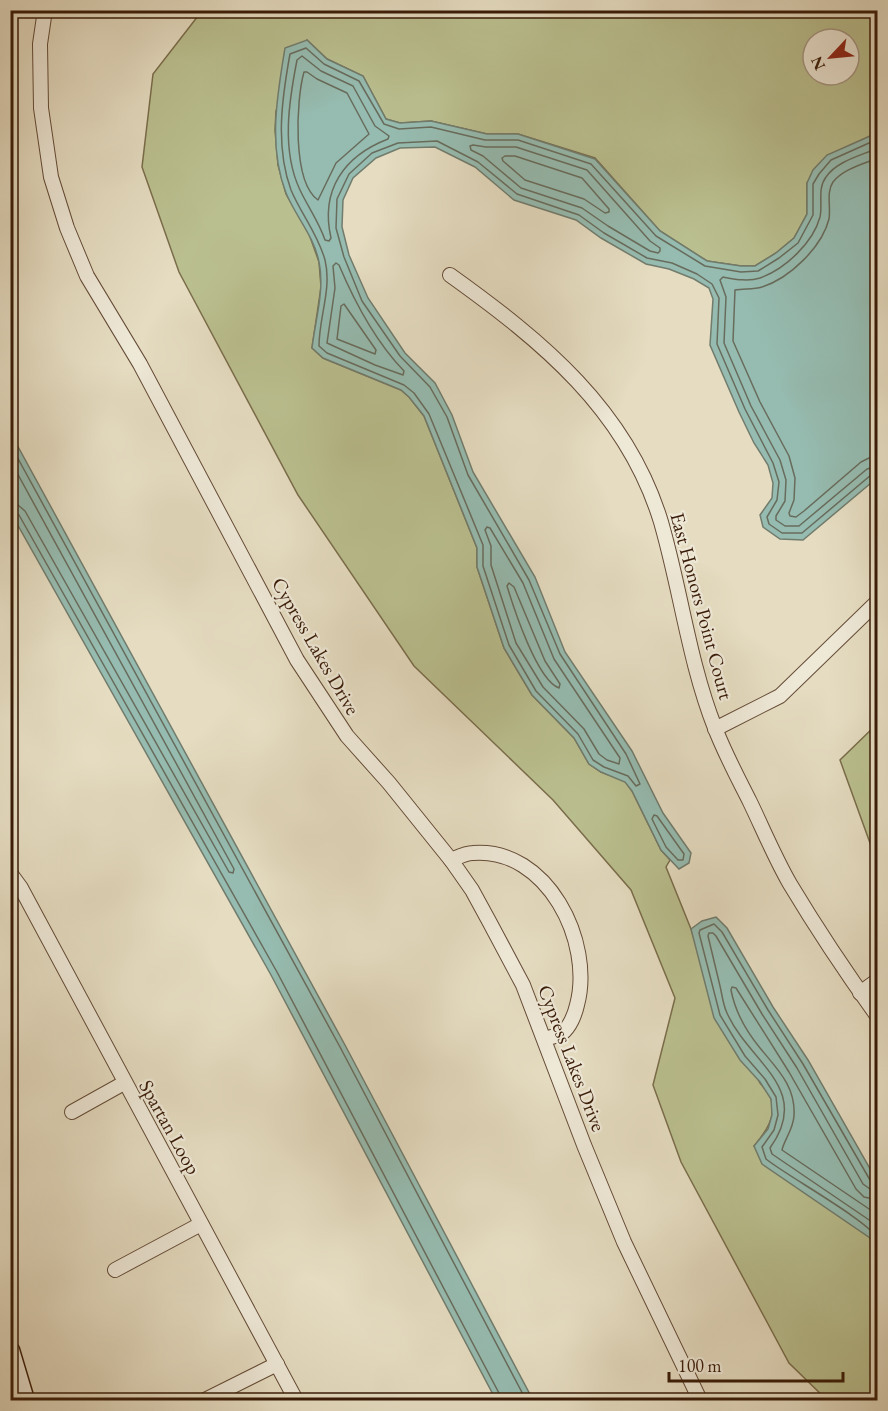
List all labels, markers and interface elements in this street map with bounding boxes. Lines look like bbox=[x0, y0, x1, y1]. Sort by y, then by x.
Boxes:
north arrow bbox=[801, 27, 861, 87]
text: N bbox=[806, 53, 830, 74]
street label: East Honors Point Court bbox=[665, 510, 740, 703]
street label: Cypress Lakes Drive bbox=[266, 572, 366, 720]
street label: Cypress Lakes Drive bbox=[532, 981, 612, 1135]
street label: Spartan Loop bbox=[133, 1075, 207, 1179]
scale bar bbox=[669, 1345, 843, 1383]
text: 100 m bbox=[678, 1354, 722, 1377]

